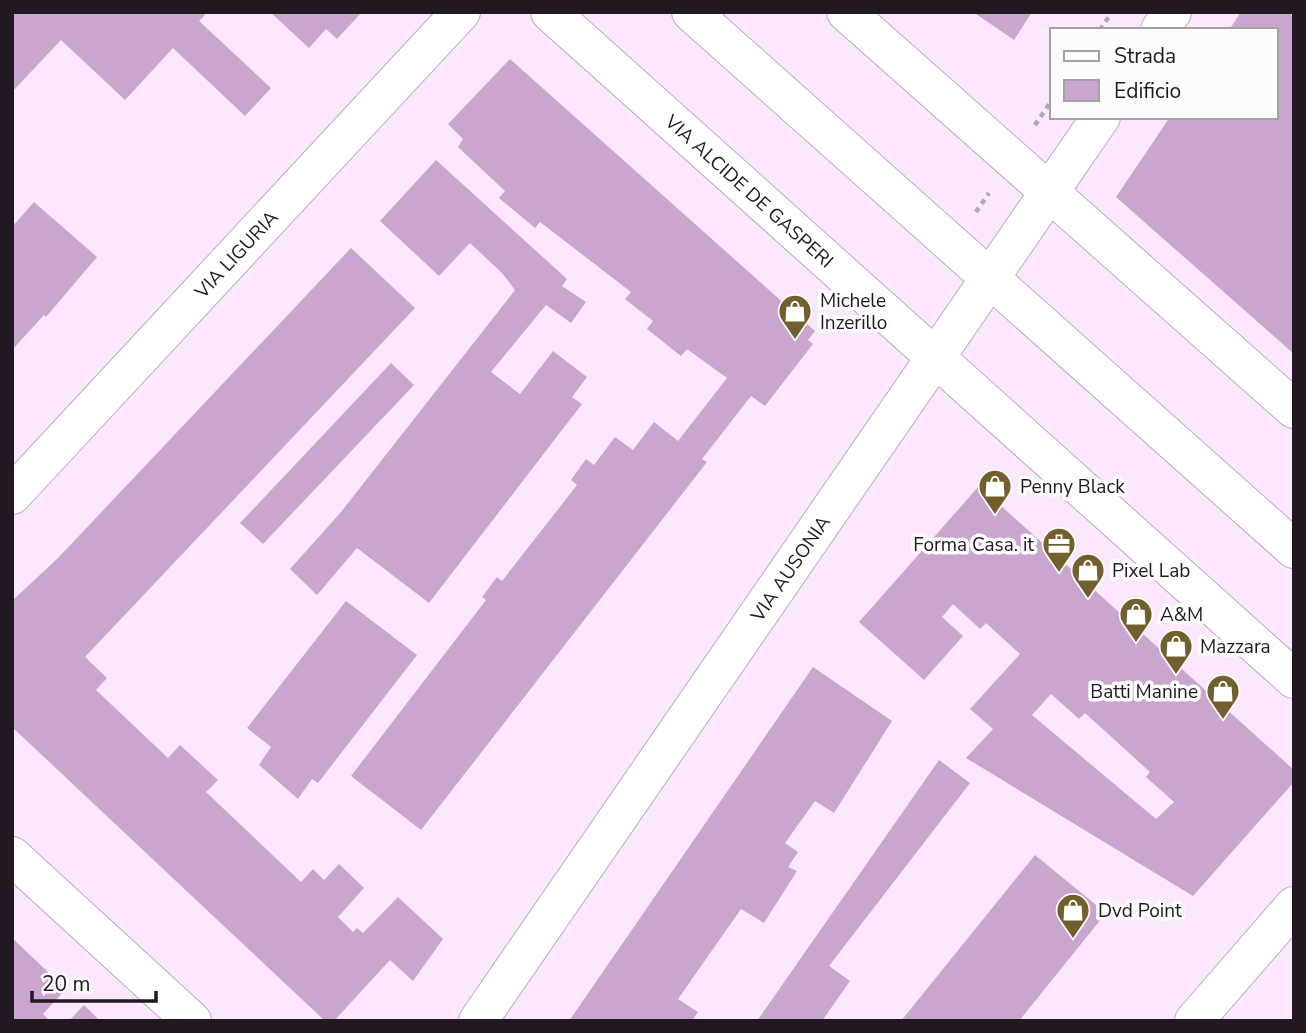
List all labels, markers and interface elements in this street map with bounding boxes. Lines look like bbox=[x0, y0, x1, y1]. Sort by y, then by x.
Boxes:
legend bbox=[1050, 28, 1278, 119]
text: Strada bbox=[1114, 42, 1176, 70]
text: Edificio bbox=[1114, 77, 1181, 105]
street label: VIA ALCIDE DE GASPERI bbox=[658, 109, 839, 274]
street label: VIA LIGURIA bbox=[189, 205, 284, 305]
place label: Michele Inzerillo bbox=[820, 288, 887, 336]
shop icon: Michele Inzerillo bbox=[776, 292, 814, 341]
shop icon: Penny Black bbox=[976, 467, 1014, 516]
place label: Penny Black bbox=[1020, 474, 1125, 500]
street label: VIA AUSONIA bbox=[745, 510, 837, 628]
office icon: Forma Casa. it bbox=[1040, 525, 1078, 574]
place label: Forma Casa. it bbox=[913, 532, 1034, 558]
shop icon: Pixel Lab bbox=[1069, 551, 1107, 600]
place label: Pixel Lab bbox=[1112, 558, 1190, 584]
shop icon: A&M bbox=[1117, 595, 1155, 644]
place label: A&M bbox=[1160, 602, 1203, 628]
shop icon: Mazzara bbox=[1157, 627, 1195, 676]
place label: Mazzara bbox=[1200, 634, 1271, 660]
shop icon: Batti Manine bbox=[1204, 672, 1242, 721]
place label: Batti Manine bbox=[1090, 679, 1198, 705]
shop icon: Dvd Point bbox=[1054, 891, 1092, 940]
place label: Dvd Point bbox=[1098, 898, 1182, 924]
scale bar bbox=[32, 960, 156, 1004]
text: 20 m bbox=[42, 970, 91, 998]

